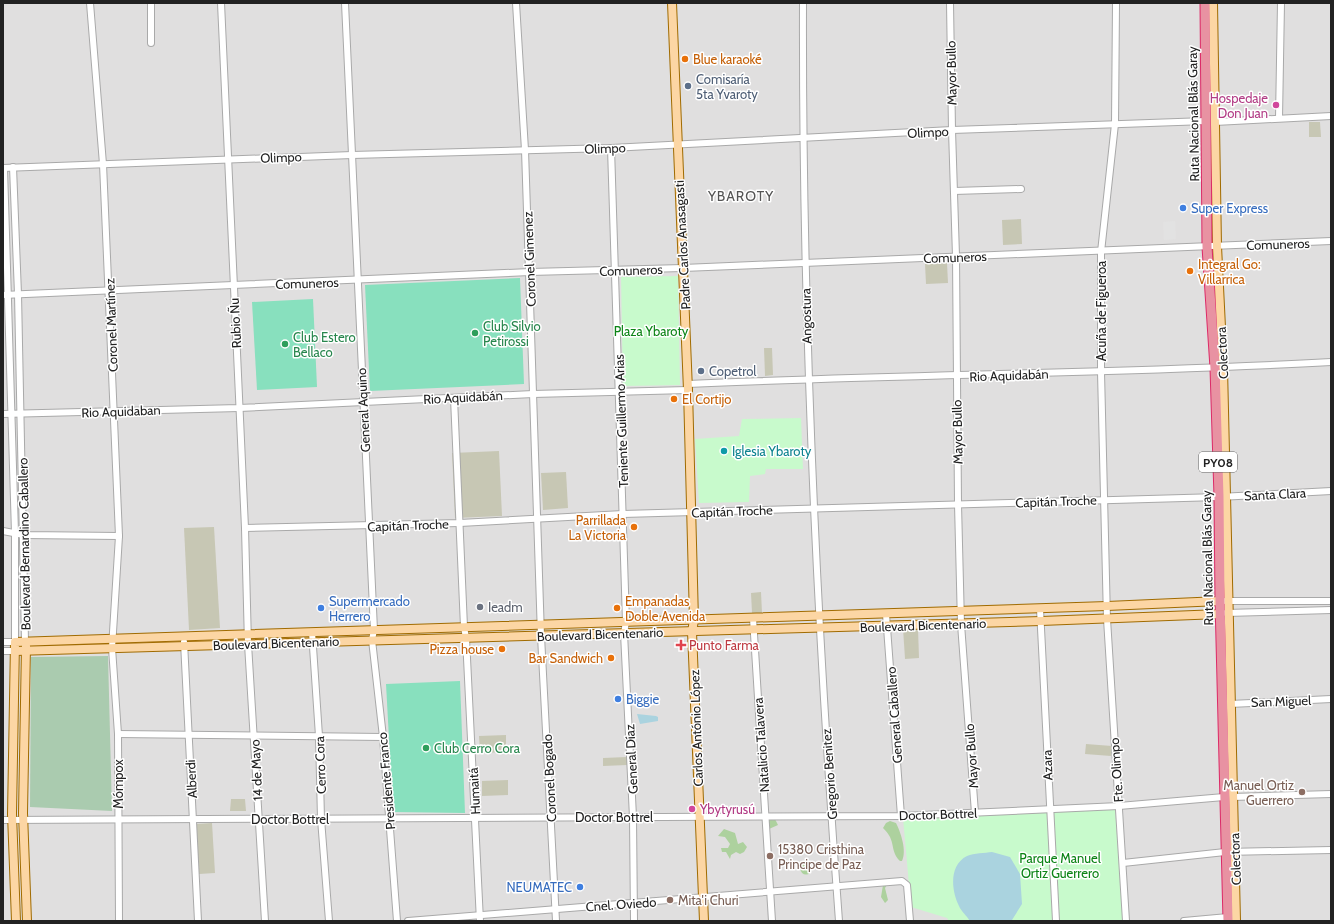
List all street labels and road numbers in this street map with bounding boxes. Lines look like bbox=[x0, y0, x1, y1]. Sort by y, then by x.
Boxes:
street label: Mayor Bullo bbox=[942, 40, 960, 106]
street label: Ruta Nacional Blás Garay bbox=[1184, 46, 1202, 182]
street label: Olimpo bbox=[907, 123, 949, 141]
street label: Olimpo bbox=[584, 139, 626, 157]
street label: Olimpo bbox=[260, 148, 302, 166]
street label: Padre Carlos Anasagasti bbox=[671, 180, 693, 310]
street label: Coronel Gimenez bbox=[519, 211, 539, 307]
street label: Comuneros bbox=[1246, 235, 1311, 253]
street label: Comuneros bbox=[923, 248, 988, 266]
street label: Acuña de Figueroa bbox=[1093, 260, 1109, 361]
street label: Comuneros bbox=[599, 261, 664, 279]
street label: Comuneros bbox=[275, 274, 340, 292]
street label: Coronel Martínez bbox=[101, 278, 121, 372]
street label: Angostura bbox=[798, 287, 814, 344]
street label: Rubio Ñu bbox=[226, 297, 244, 349]
street label: Colectora bbox=[1213, 326, 1231, 380]
street label: Teniente Guillermo Arias bbox=[611, 353, 631, 488]
street label: Rio Aquidabán bbox=[969, 366, 1049, 384]
street label: General Aquino bbox=[353, 367, 373, 453]
street label: Rio Aquidabán bbox=[423, 387, 503, 407]
street label: Mayor Bullo bbox=[948, 399, 966, 465]
street label: Rio Aquidaban bbox=[81, 402, 161, 420]
road number: PY08 bbox=[1199, 452, 1237, 472]
street label: Boulevard Bernardino Caballero bbox=[14, 457, 34, 631]
street label: Santa Clara bbox=[1244, 484, 1307, 504]
street label: Ruta Nacional Blás Garay bbox=[1198, 490, 1216, 626]
street label: Capitán Troche bbox=[1015, 492, 1097, 510]
street label: Capitán Troche bbox=[691, 502, 773, 520]
street label: Capitán Troche bbox=[367, 516, 449, 534]
street label: Boulevard Bicentenario bbox=[859, 615, 987, 635]
street label: Boulevard Bicentenario bbox=[536, 624, 664, 644]
street label: Boulevard Bicentenario bbox=[212, 633, 340, 653]
street label: General Caballero bbox=[883, 666, 905, 764]
street label: Carlos António López bbox=[686, 669, 706, 787]
street label: San Miguel bbox=[1251, 692, 1311, 710]
street label: Natalicio Talavera bbox=[750, 696, 772, 793]
street label: Mayor Bullo bbox=[961, 723, 981, 789]
street label: General Díaz bbox=[621, 724, 641, 794]
street label: Gregorio Benitez bbox=[818, 728, 840, 820]
street label: Presidente Franco bbox=[374, 732, 398, 830]
street label: Coronel Bogado bbox=[539, 734, 559, 822]
street label: Cerro Cora bbox=[311, 735, 329, 794]
street label: Fte. Olimpo bbox=[1106, 737, 1126, 803]
street label: 14 de Mayo bbox=[246, 739, 266, 801]
street label: Azara bbox=[1038, 749, 1056, 781]
street label: Mómpox bbox=[110, 759, 126, 809]
street label: Alberdi bbox=[182, 759, 200, 799]
street label: Humaitá bbox=[465, 766, 483, 815]
street label: Doctor Bottrel bbox=[899, 805, 977, 823]
street label: Doctor Bottrel bbox=[575, 809, 653, 825]
street label: Doctor Bottrel bbox=[251, 811, 329, 827]
street label: Colectora bbox=[1226, 832, 1244, 885]
street label: Cnel. Oviedo bbox=[585, 894, 657, 914]

